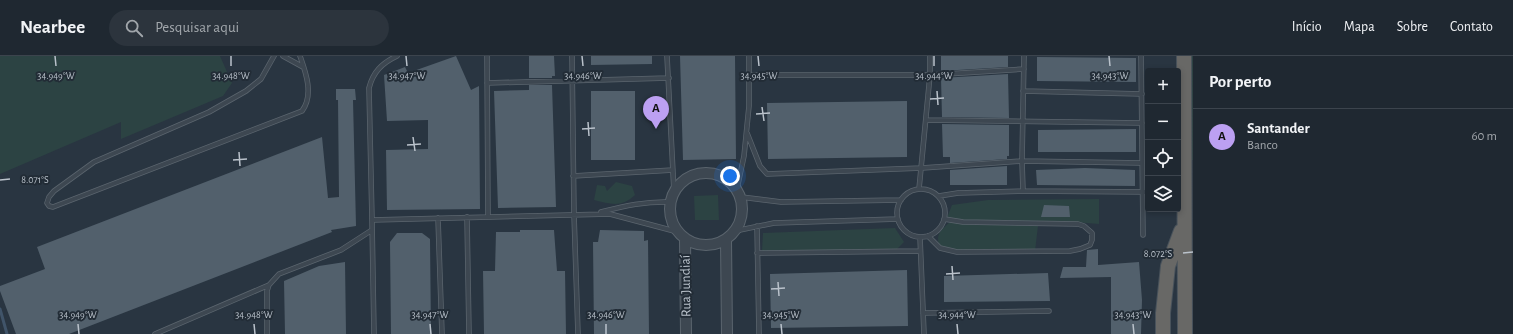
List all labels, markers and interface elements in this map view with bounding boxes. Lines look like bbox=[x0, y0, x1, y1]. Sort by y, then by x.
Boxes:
search box bbox=[109, 10, 389, 46]
icon: search bbox=[123, 17, 145, 39]
text: Nearbee bbox=[20, 18, 85, 37]
text: Pesquisar aqui bbox=[155, 20, 239, 35]
text: Início bbox=[1292, 20, 1322, 34]
text: Mapa bbox=[1344, 20, 1375, 34]
text: Sobre bbox=[1397, 20, 1428, 34]
text: Contato bbox=[1450, 20, 1493, 34]
map controls bbox=[1145, 68, 1181, 212]
button: + bbox=[1145, 68, 1181, 104]
text: 34.949°W bbox=[37, 71, 75, 81]
text: 34.948°W bbox=[212, 71, 250, 81]
text: 34.947°W bbox=[389, 71, 426, 81]
text: 34.946°W bbox=[564, 71, 602, 81]
text: 34.945°W bbox=[741, 71, 778, 81]
text: 34.944°W bbox=[915, 71, 953, 81]
text: 34.943°W bbox=[1092, 71, 1128, 81]
text: Por perto bbox=[1209, 73, 1272, 90]
pin: A bbox=[643, 96, 669, 129]
button: − bbox=[1145, 104, 1181, 140]
text: Santander bbox=[1247, 121, 1310, 136]
text: A bbox=[1218, 130, 1226, 143]
text: 60 m bbox=[1471, 130, 1497, 143]
text: Banco bbox=[1247, 139, 1278, 152]
button: locate bbox=[1145, 140, 1181, 176]
your location bbox=[720, 166, 740, 186]
text: 8.071°S bbox=[21, 175, 49, 185]
button: layers bbox=[1145, 176, 1181, 212]
text: 8.072°S bbox=[1144, 249, 1173, 259]
street label: Rua Jundiaí bbox=[678, 254, 694, 317]
text: 34.949°W bbox=[59, 310, 97, 320]
text: 34.948°W bbox=[235, 310, 273, 320]
text: 34.947°W bbox=[412, 310, 449, 320]
text: 34.946°W bbox=[587, 310, 625, 320]
text: 34.945°W bbox=[763, 310, 800, 320]
text: 34.944°W bbox=[938, 310, 976, 320]
text: 34.943°W bbox=[1115, 310, 1151, 320]

